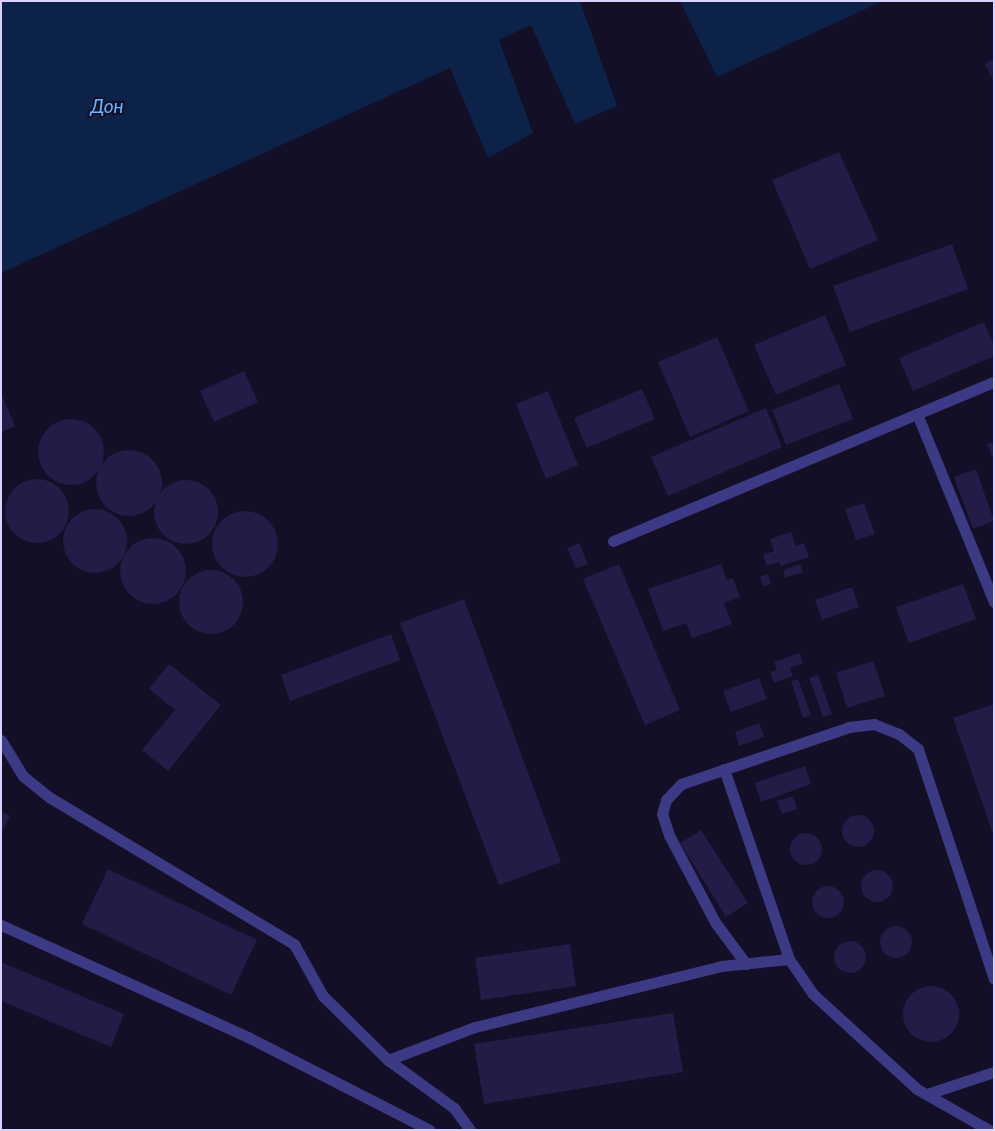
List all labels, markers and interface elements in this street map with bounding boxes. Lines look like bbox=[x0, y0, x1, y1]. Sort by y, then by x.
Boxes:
water label: Дон bbox=[90, 95, 124, 117]

